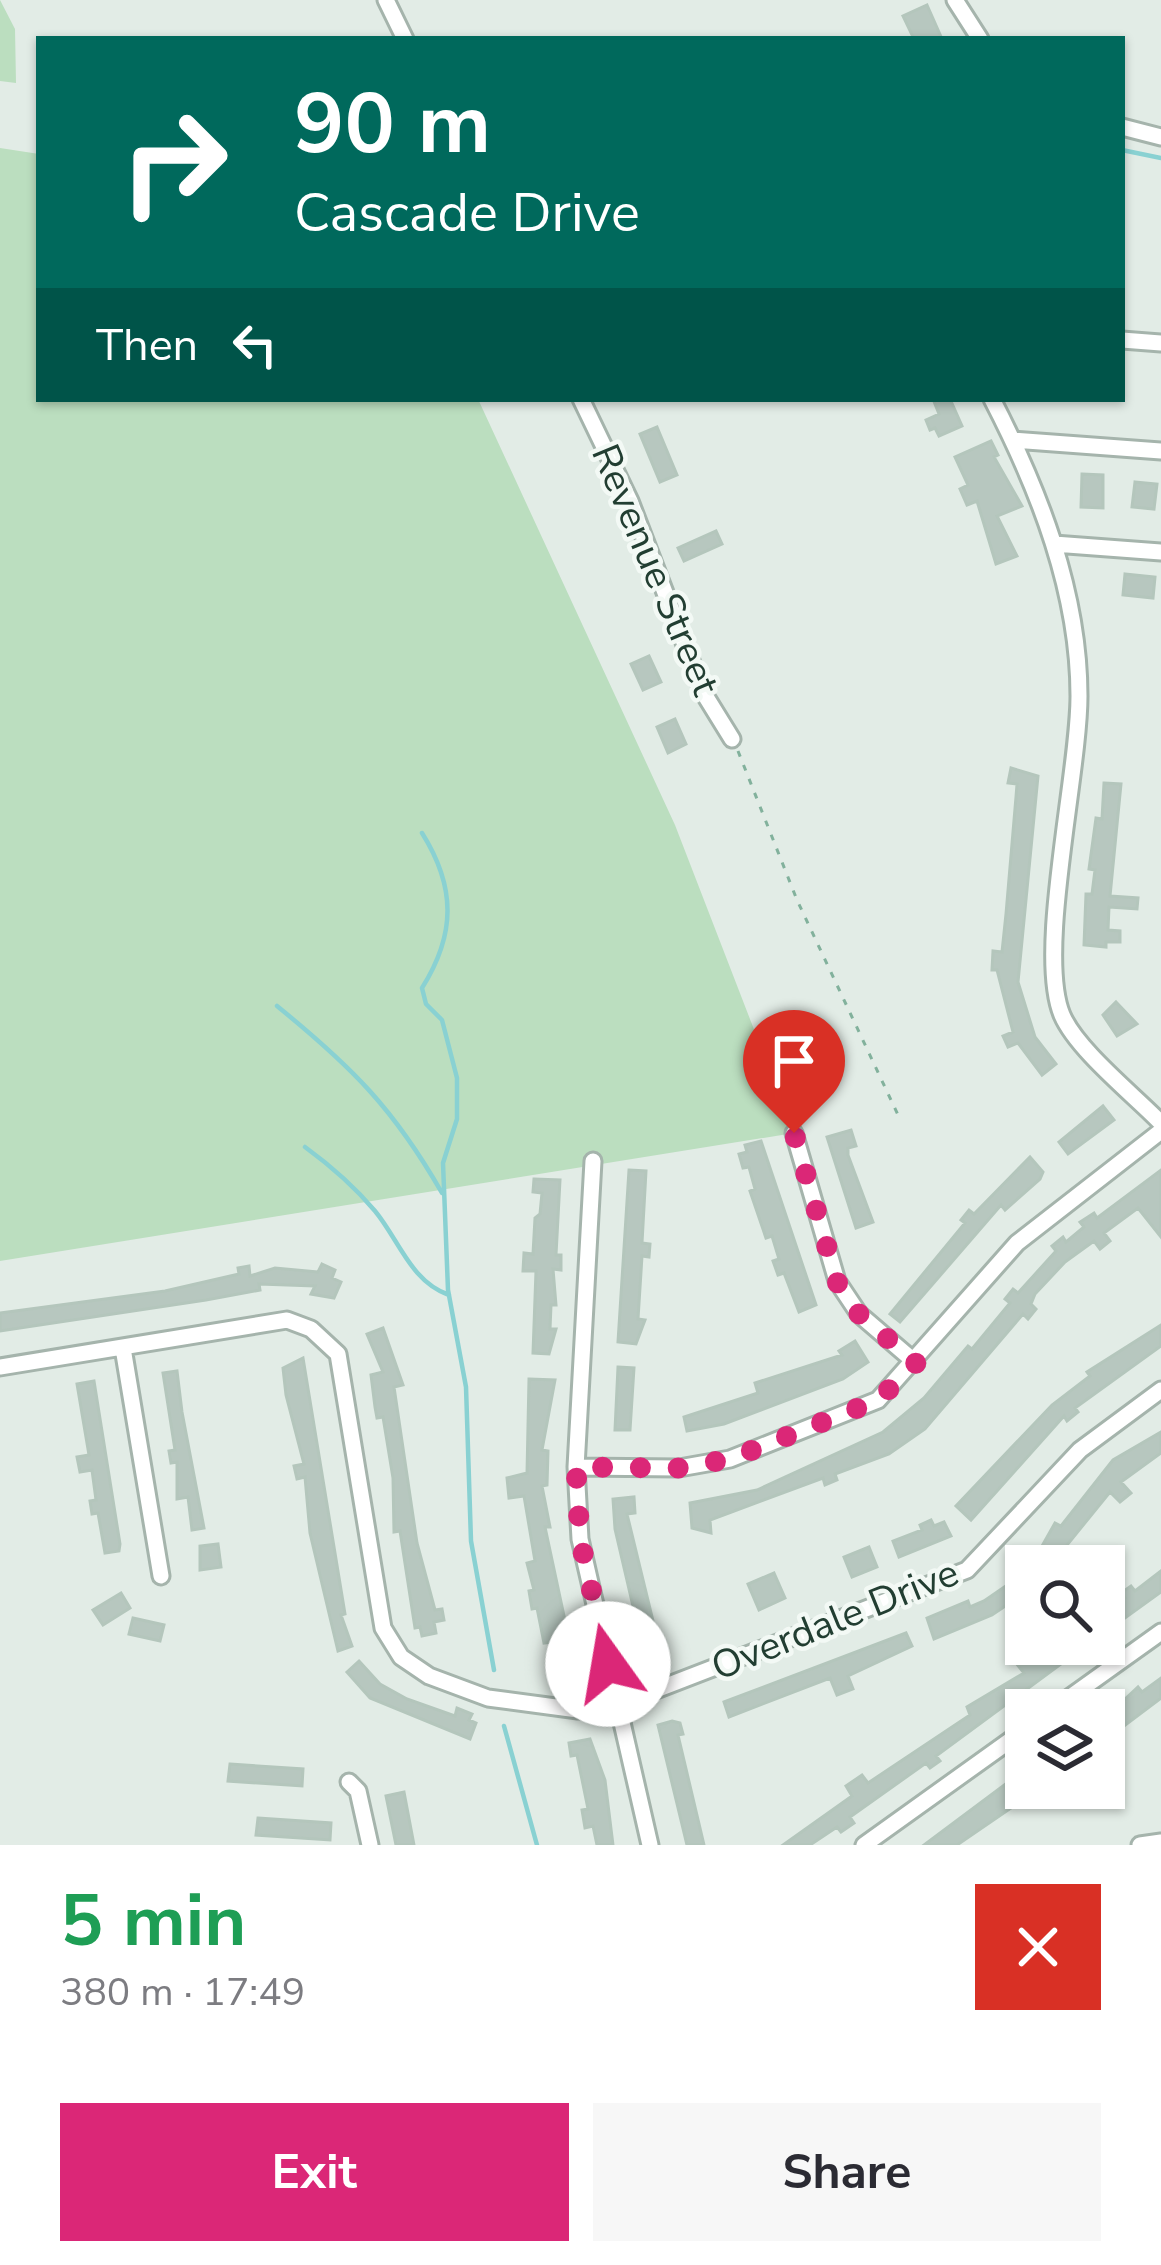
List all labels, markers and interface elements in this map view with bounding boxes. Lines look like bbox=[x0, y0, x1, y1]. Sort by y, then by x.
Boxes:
text: 90 m bbox=[294, 67, 491, 182]
icon: right bbox=[96, 84, 252, 240]
text: Cascade Drive bbox=[294, 176, 640, 250]
icon: left bbox=[222, 312, 288, 378]
text: Then bbox=[96, 315, 198, 376]
street label: Revenue Street bbox=[578, 436, 732, 704]
pin bbox=[743, 1010, 845, 1133]
icon: arrive bbox=[761, 1028, 827, 1094]
map controls bbox=[1005, 1545, 1125, 1809]
button: search bbox=[1005, 1545, 1125, 1665]
street label: Overdale Drive bbox=[704, 1546, 966, 1694]
position arrow bbox=[545, 1601, 671, 1727]
button: layers bbox=[1005, 1689, 1125, 1809]
text: 5 min bbox=[60, 1872, 246, 1970]
button: close bbox=[975, 1884, 1101, 2010]
text: 380 m · 17:49 bbox=[60, 1966, 305, 2019]
button: Exit bbox=[60, 2103, 569, 2241]
button: Share bbox=[593, 2103, 1101, 2241]

